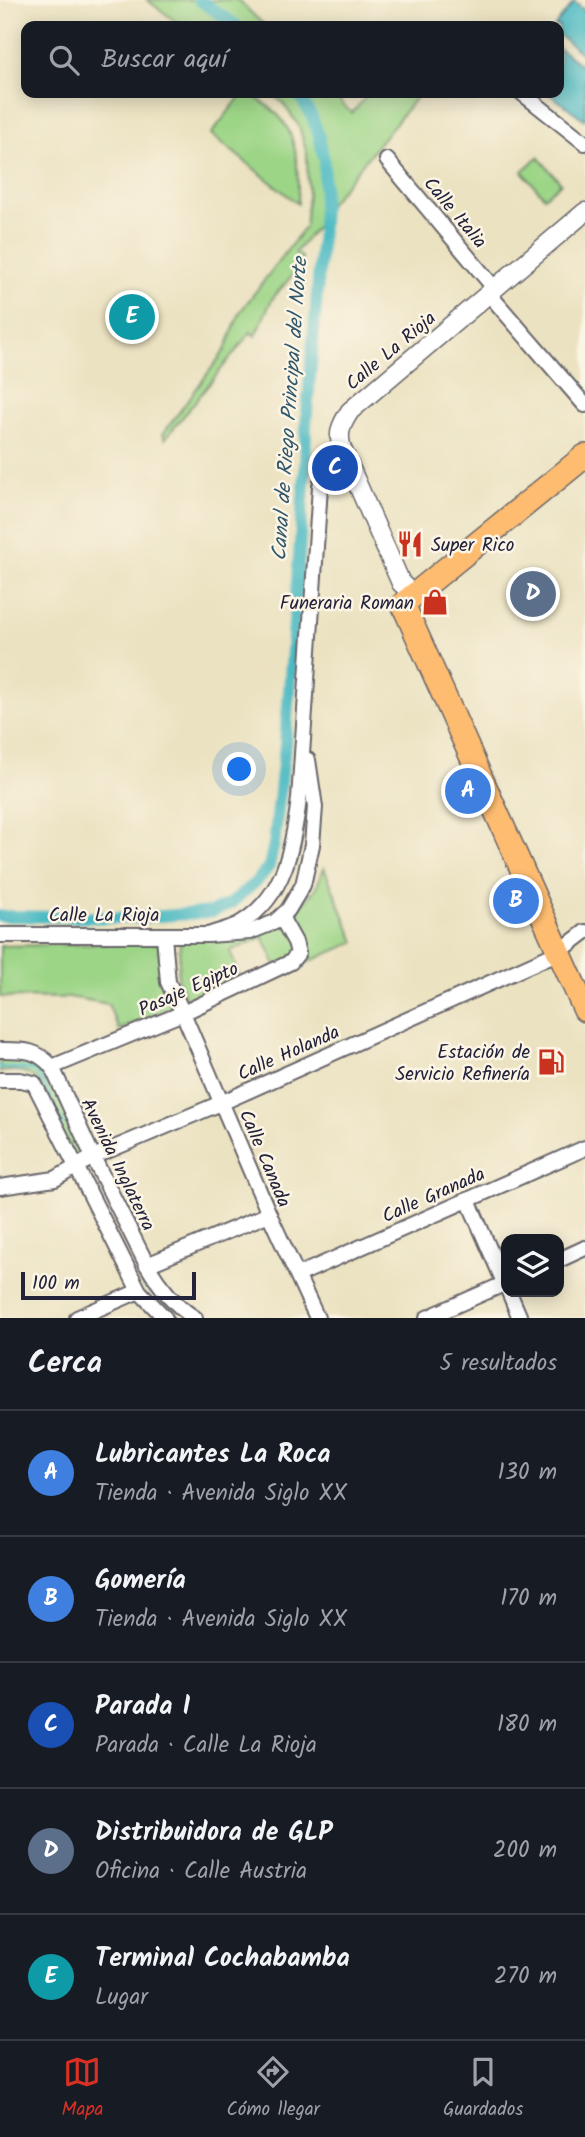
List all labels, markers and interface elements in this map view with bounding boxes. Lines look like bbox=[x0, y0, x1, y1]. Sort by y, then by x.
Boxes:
search box bbox=[21, 21, 564, 98]
text: Buscar aquí bbox=[101, 39, 227, 81]
icon: search bbox=[45, 41, 83, 79]
street label: Calle Italia bbox=[415, 171, 494, 256]
water label: Canal de Riego Principal del Norte bbox=[263, 254, 318, 562]
pin: E bbox=[109, 291, 155, 343]
street label: Calle La Rioja bbox=[339, 304, 443, 399]
pin: C bbox=[312, 442, 358, 494]
restaurant icon: Super Rico bbox=[395, 529, 425, 559]
place label: Super Rico bbox=[431, 531, 514, 561]
pin: D bbox=[510, 568, 556, 620]
shop icon: Funeraria Roman bbox=[420, 587, 450, 617]
place label: Funeraria Roman bbox=[280, 589, 414, 619]
your location bbox=[222, 752, 256, 786]
pin: A bbox=[445, 765, 491, 817]
pin: B bbox=[493, 875, 539, 927]
street label: Calle La Rioja bbox=[49, 901, 159, 931]
street label: Pasaje Egipto bbox=[134, 954, 244, 1025]
street label: Calle Holanda bbox=[233, 1018, 345, 1090]
place label: Estación de Servicio Refinería bbox=[395, 1038, 530, 1090]
fuel station icon: Estación de Servicio Refinería bbox=[536, 1047, 566, 1077]
street label: Avenida Inglaterra bbox=[72, 1093, 162, 1237]
street label: Calle Canada bbox=[230, 1105, 298, 1212]
street label: Calle Granada bbox=[377, 1160, 490, 1232]
map controls bbox=[501, 1234, 564, 1297]
button: layers bbox=[501, 1234, 564, 1297]
scale bar bbox=[21, 1269, 196, 1301]
text: 100 m bbox=[32, 1269, 80, 1299]
text: Cerca bbox=[28, 1340, 102, 1388]
text: 5 resultados bbox=[440, 1346, 557, 1382]
text: Lubricantes La Roca bbox=[95, 1434, 331, 1476]
text: A bbox=[44, 1455, 58, 1491]
text: 130 m bbox=[498, 1455, 557, 1491]
text: Tienda · Avenida Siglo XX bbox=[95, 1476, 347, 1512]
text: Gomería bbox=[95, 1560, 186, 1602]
text: B bbox=[44, 1581, 58, 1617]
text: 170 m bbox=[500, 1581, 557, 1617]
text: Tienda · Avenida Siglo XX bbox=[95, 1602, 347, 1638]
text: Parada I bbox=[95, 1686, 191, 1728]
text: C bbox=[44, 1707, 58, 1743]
text: 180 m bbox=[497, 1707, 557, 1743]
text: Parada · Calle La Rioja bbox=[95, 1728, 317, 1764]
text: Distribuidora de GLP bbox=[95, 1812, 333, 1854]
text: D bbox=[43, 1833, 59, 1869]
text: 200 m bbox=[493, 1833, 557, 1869]
text: Oficina · Calle Austria bbox=[95, 1854, 307, 1890]
text: Terminal Cochabamba bbox=[95, 1938, 350, 1980]
text: E bbox=[45, 1959, 57, 1995]
text: 270 m bbox=[494, 1959, 557, 1995]
text: Lugar bbox=[95, 1980, 148, 2016]
tab: Mapa bbox=[62, 2053, 103, 2125]
tab: Cómo llegar bbox=[226, 2053, 320, 2125]
tab: Guardados bbox=[443, 2053, 523, 2125]

